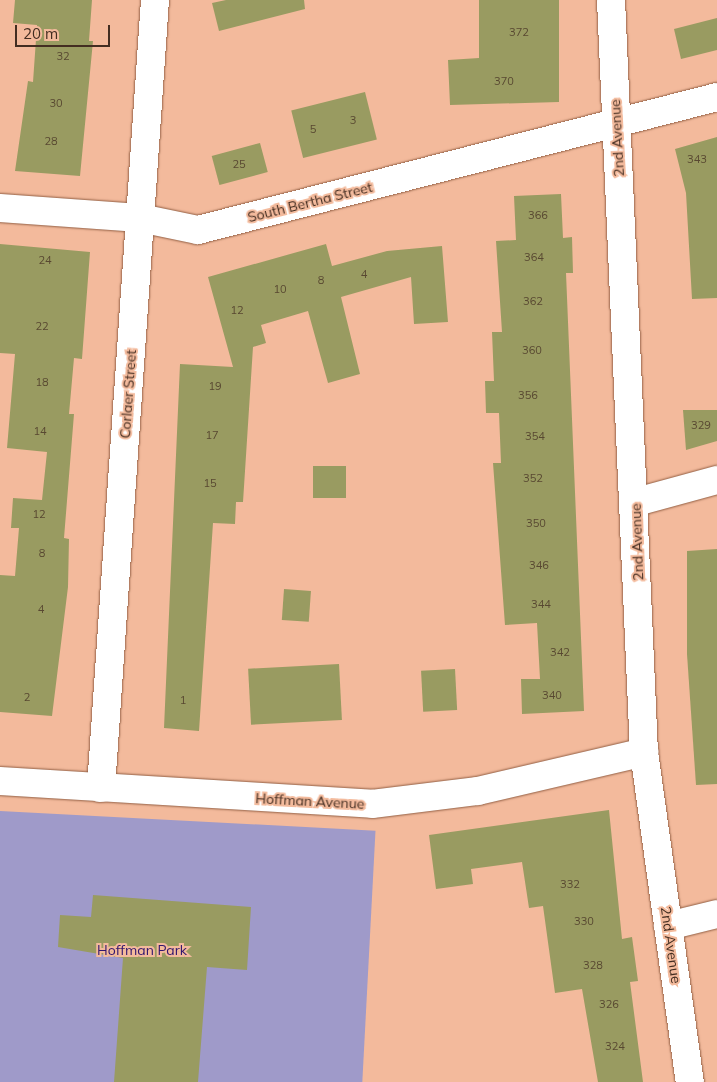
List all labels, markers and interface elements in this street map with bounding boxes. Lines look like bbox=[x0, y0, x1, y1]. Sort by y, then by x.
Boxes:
scale bar bbox=[18, 15, 112, 47]
text: 20 m bbox=[23, 24, 58, 43]
house number: 372 bbox=[509, 25, 529, 39]
house number: 32 bbox=[56, 49, 70, 63]
house number: 370 bbox=[494, 74, 514, 88]
house number: 30 bbox=[49, 96, 63, 110]
street label: 2nd Avenue bbox=[607, 99, 627, 177]
house number: 3 bbox=[350, 113, 356, 127]
house number: 5 bbox=[310, 122, 316, 136]
house number: 28 bbox=[44, 134, 58, 148]
house number: 343 bbox=[687, 152, 707, 166]
house number: 25 bbox=[232, 157, 246, 171]
street label: South Bertha Street bbox=[246, 178, 374, 226]
house number: 366 bbox=[528, 208, 548, 222]
house number: 364 bbox=[524, 250, 544, 264]
house number: 24 bbox=[38, 253, 52, 267]
house number: 4 bbox=[361, 267, 367, 281]
house number: 8 bbox=[318, 273, 324, 287]
house number: 10 bbox=[273, 282, 287, 296]
house number: 362 bbox=[523, 294, 543, 308]
house number: 12 bbox=[230, 303, 244, 317]
house number: 22 bbox=[35, 319, 49, 333]
house number: 360 bbox=[522, 343, 542, 357]
street label: Corlaer Street bbox=[117, 349, 139, 439]
house number: 18 bbox=[35, 375, 49, 389]
house number: 19 bbox=[208, 379, 222, 393]
house number: 356 bbox=[518, 388, 538, 402]
house number: 329 bbox=[691, 418, 711, 432]
house number: 14 bbox=[33, 424, 47, 438]
house number: 17 bbox=[205, 428, 219, 442]
house number: 354 bbox=[525, 429, 545, 443]
house number: 352 bbox=[523, 471, 543, 485]
house number: 15 bbox=[203, 476, 217, 490]
street label: 2nd Avenue bbox=[627, 503, 647, 581]
house number: 12 bbox=[32, 507, 46, 521]
house number: 350 bbox=[526, 516, 546, 530]
house number: 8 bbox=[39, 546, 45, 560]
house number: 346 bbox=[529, 558, 549, 572]
house number: 344 bbox=[531, 597, 551, 611]
house number: 4 bbox=[38, 602, 44, 616]
house number: 342 bbox=[550, 645, 570, 659]
house number: 340 bbox=[542, 688, 562, 702]
house number: 2 bbox=[24, 690, 30, 704]
house number: 1 bbox=[180, 693, 186, 707]
street label: Hoffman Avenue bbox=[255, 790, 365, 812]
house number: 332 bbox=[560, 877, 580, 891]
street label: 2nd Avenue bbox=[657, 905, 685, 985]
house number: 330 bbox=[574, 914, 594, 928]
park label: Hoffman Park bbox=[97, 942, 187, 958]
house number: 328 bbox=[583, 958, 603, 972]
house number: 326 bbox=[599, 997, 619, 1011]
house number: 324 bbox=[605, 1039, 625, 1053]

